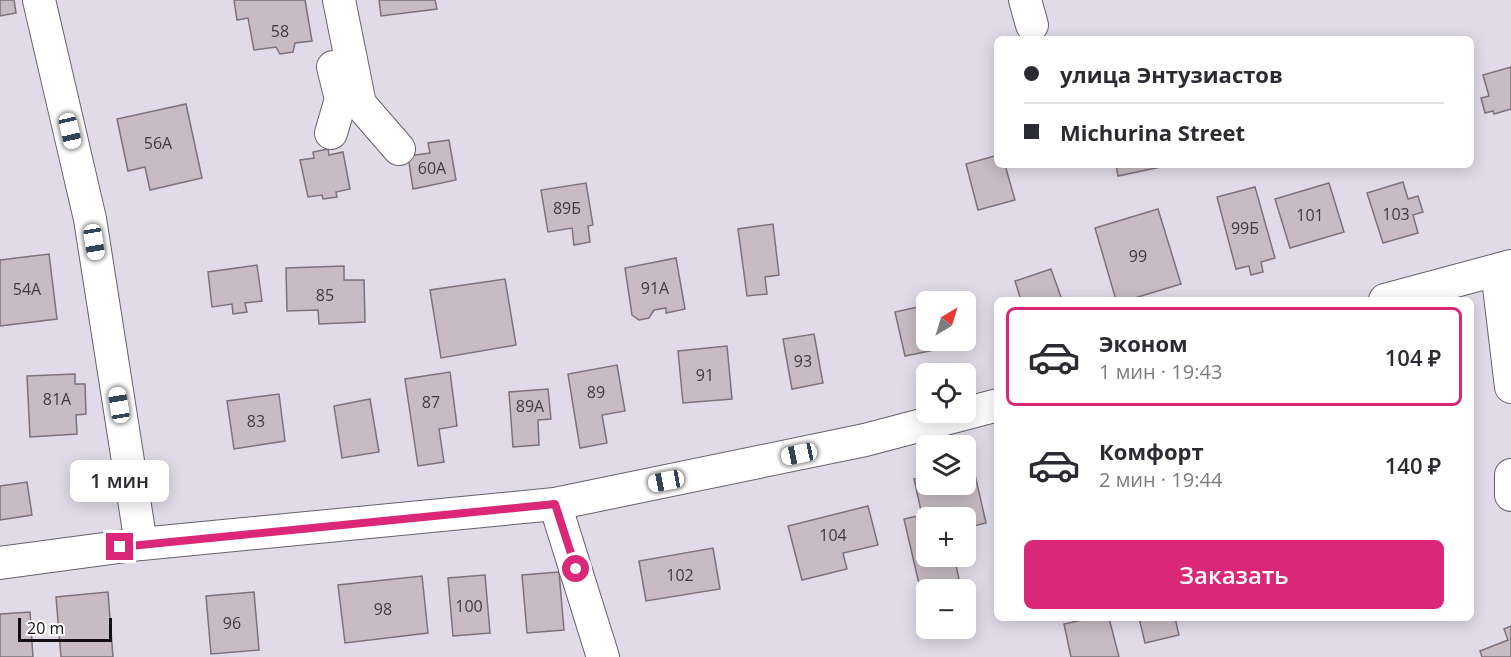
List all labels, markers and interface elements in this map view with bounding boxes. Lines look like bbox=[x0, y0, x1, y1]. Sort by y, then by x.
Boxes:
house number: 58 bbox=[271, 20, 289, 42]
text: улица Энтузиастов bbox=[1060, 59, 1283, 89]
car bbox=[57, 111, 83, 151]
text: Michurina Street bbox=[1060, 117, 1245, 147]
house number: 56А bbox=[144, 132, 173, 154]
house number: 60А bbox=[418, 157, 447, 179]
house number: 89Б bbox=[553, 197, 581, 219]
house number: 103 bbox=[1382, 203, 1410, 225]
house number: 101 bbox=[1296, 204, 1324, 226]
house number: 99Б bbox=[1231, 217, 1259, 239]
car bbox=[82, 223, 106, 261]
house number: 99 bbox=[1129, 245, 1147, 267]
house number: 91А bbox=[641, 277, 670, 299]
house number: 54А bbox=[13, 278, 42, 300]
house number: 85 bbox=[316, 284, 334, 306]
north arrow bbox=[916, 291, 976, 351]
map controls bbox=[916, 291, 976, 639]
text: Эконом bbox=[1099, 328, 1188, 358]
icon: car bbox=[1027, 330, 1081, 384]
text: 104 ₽ bbox=[1385, 342, 1441, 372]
house number: 93 bbox=[794, 350, 812, 372]
text: 1 мин · 19:43 bbox=[1099, 358, 1222, 385]
button: locate bbox=[916, 363, 976, 423]
house number: 91 bbox=[696, 364, 714, 386]
house number: 89 bbox=[587, 381, 605, 403]
car bbox=[107, 386, 131, 424]
house number: 81А bbox=[43, 388, 72, 410]
house number: 87 bbox=[422, 391, 440, 413]
house number: 89А bbox=[516, 395, 545, 417]
house number: 83 bbox=[247, 410, 265, 432]
button: layers bbox=[916, 435, 976, 495]
text: Комфорт bbox=[1099, 436, 1204, 466]
icon: car bbox=[1027, 438, 1081, 492]
car bbox=[780, 441, 818, 467]
text: 140 ₽ bbox=[1385, 450, 1441, 480]
callout: 1 мин bbox=[70, 460, 170, 502]
text: 2 мин · 19:44 bbox=[1099, 466, 1222, 493]
text: 1 мин bbox=[90, 467, 149, 494]
car bbox=[647, 469, 685, 493]
button: + bbox=[916, 507, 976, 567]
house number: 104 bbox=[819, 524, 847, 546]
route end bbox=[106, 533, 133, 560]
button: Заказать bbox=[1024, 540, 1444, 609]
route start bbox=[562, 555, 589, 582]
house number: 102 bbox=[666, 564, 694, 586]
button: − bbox=[916, 579, 976, 639]
house number: 100 bbox=[455, 595, 483, 617]
house number: 98 bbox=[374, 598, 392, 620]
house number: 96 bbox=[223, 612, 241, 634]
scale bar bbox=[18, 615, 112, 642]
text: 20 m bbox=[27, 617, 64, 639]

